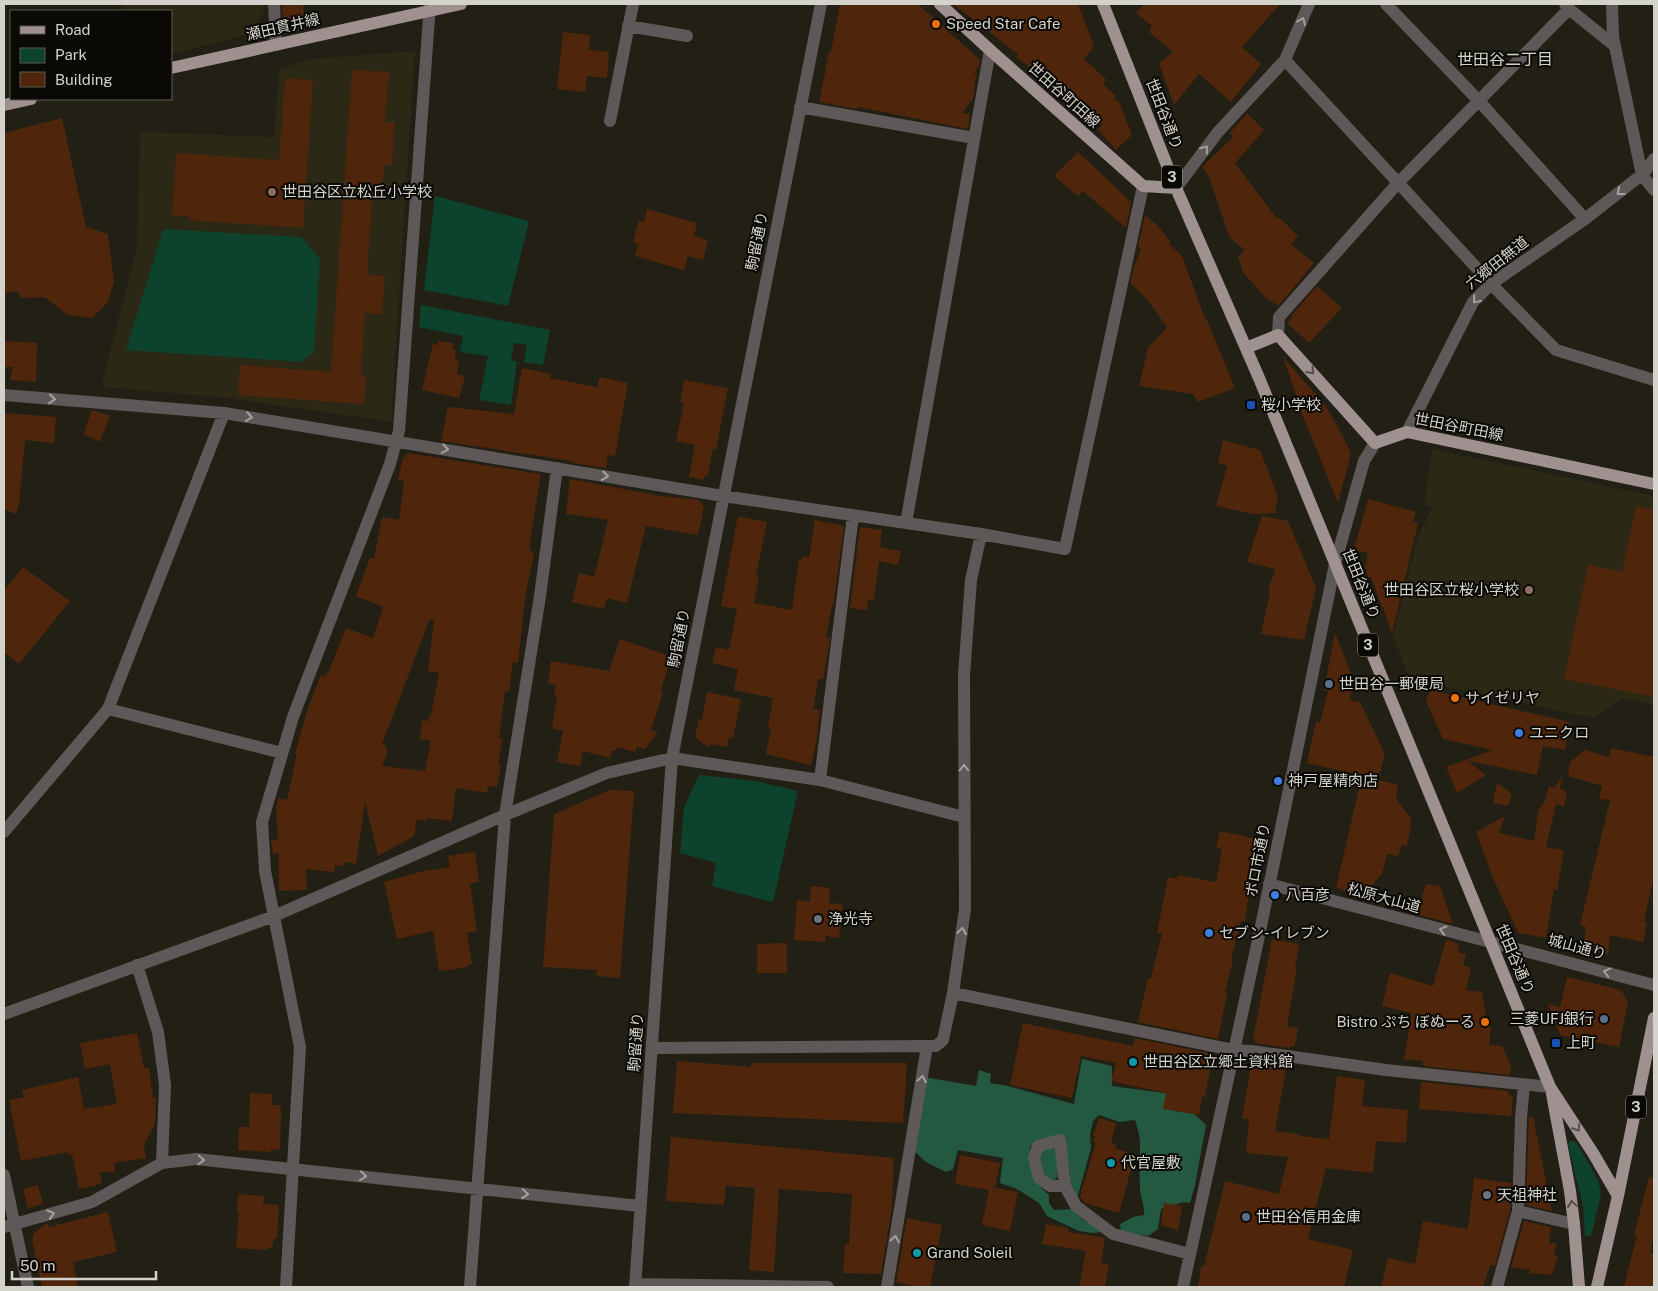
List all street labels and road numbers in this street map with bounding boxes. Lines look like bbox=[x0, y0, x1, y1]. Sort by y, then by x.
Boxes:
street label: 瀬田貫井線 bbox=[244, 10, 321, 43]
street label: 世田谷町田線 bbox=[1025, 58, 1103, 131]
street label: 世田谷通り bbox=[1143, 76, 1186, 152]
road number: 3 bbox=[1162, 166, 1182, 188]
street label: 駒留通り bbox=[742, 210, 771, 272]
street label: 六郷田無道 bbox=[1462, 233, 1531, 292]
street label: 世田谷町田線 bbox=[1413, 410, 1505, 443]
street label: 世田谷通り bbox=[1340, 546, 1383, 622]
street label: 駒留通り bbox=[664, 607, 693, 669]
road number: 3 bbox=[1358, 634, 1378, 656]
street label: ボロ市通り bbox=[1242, 821, 1273, 898]
street label: 松原大山道 bbox=[1346, 880, 1423, 915]
street label: 世田谷通り bbox=[1493, 921, 1538, 997]
street label: 城山通り bbox=[1546, 931, 1608, 962]
street label: 駒留通り bbox=[625, 1011, 646, 1072]
road number: 3 bbox=[1626, 1096, 1646, 1118]

